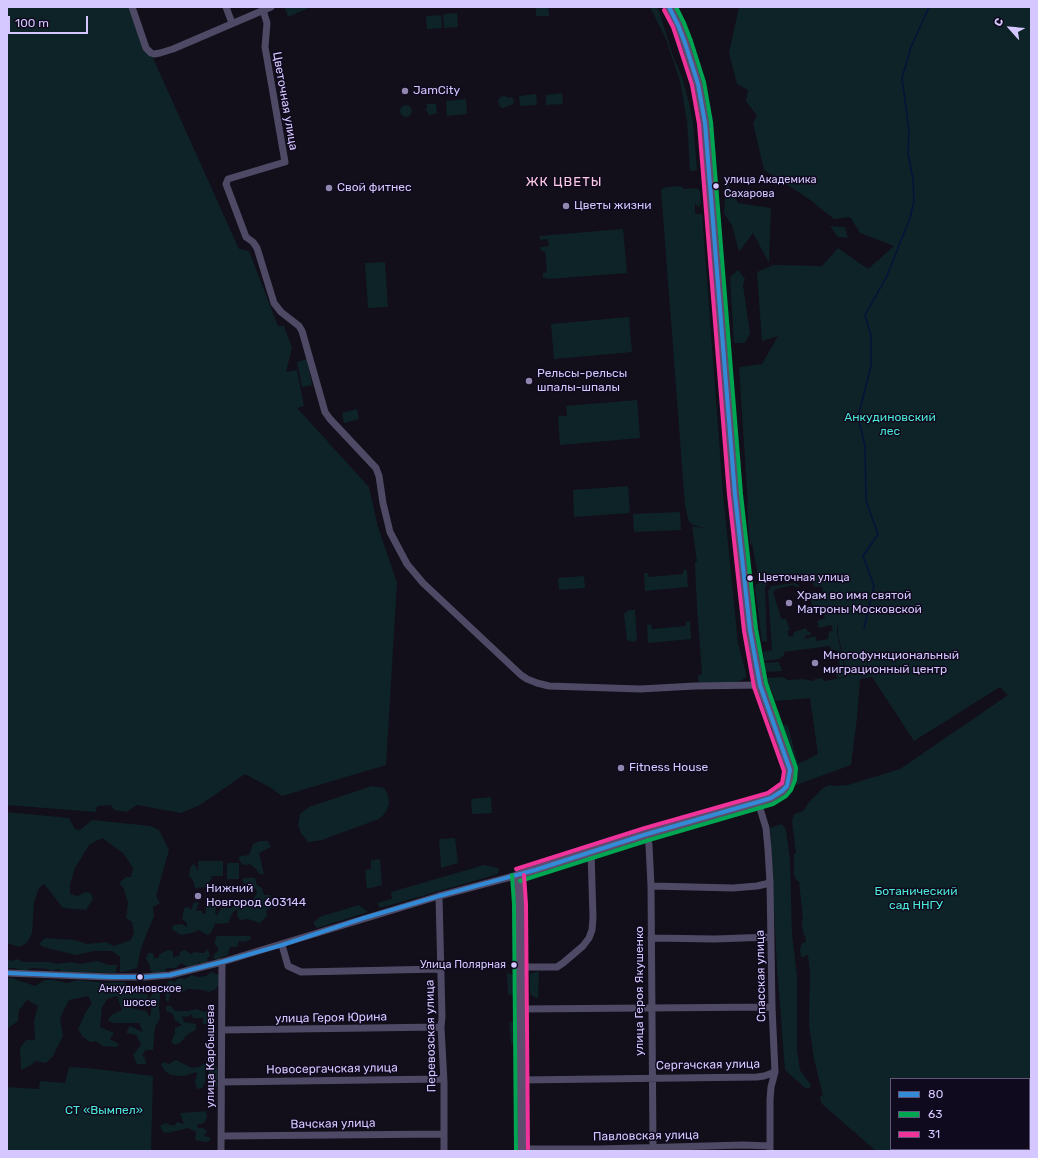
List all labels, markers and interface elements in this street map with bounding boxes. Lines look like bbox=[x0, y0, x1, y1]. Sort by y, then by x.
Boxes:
scale bar bbox=[10, 8, 90, 34]
north arrow bbox=[990, 8, 1030, 48]
text: 100 m bbox=[15, 16, 49, 30]
text: С bbox=[991, 16, 1006, 29]
street label: Цветочная улица bbox=[269, 51, 301, 151]
place label: JamCity bbox=[413, 84, 460, 98]
marker: JamCity bbox=[400, 86, 410, 96]
place label: улица Академика Сахарова bbox=[724, 173, 817, 199]
district label: ЖК ЦВЕТЫ bbox=[526, 174, 602, 190]
place label: Свой фитнес bbox=[337, 181, 412, 195]
marker: улица Академика Сахарова bbox=[711, 181, 721, 191]
marker: Свой фитнес bbox=[324, 183, 334, 193]
place label: Цветы жизни bbox=[574, 199, 651, 213]
marker: Цветы жизни bbox=[561, 201, 571, 211]
place label: Рельсы-рельсы шпалы-шпалы bbox=[537, 367, 627, 395]
marker: Рельсы-рельсы шпалы-шпалы bbox=[524, 376, 534, 386]
park label: Анкудиновский лес bbox=[844, 411, 936, 439]
place label: Цветочная улица bbox=[758, 571, 849, 585]
marker: Цветочная улица bbox=[745, 573, 755, 583]
place label: Храм во имя святой Матроны Московской bbox=[797, 589, 922, 617]
marker: Храм во имя святой Матроны Московской bbox=[784, 598, 794, 608]
place label: Многофункциональный миграционный центр bbox=[823, 649, 959, 677]
marker: Многофункциональный миграционный центр bbox=[810, 658, 820, 668]
place label: Fitness House bbox=[629, 761, 708, 775]
marker: Fitness House bbox=[616, 763, 626, 773]
place label: Нижний Новгород 603144 bbox=[206, 882, 306, 910]
park label: Ботанический сад ННГУ bbox=[875, 885, 957, 913]
marker: Нижний Новгород 603144 bbox=[193, 891, 203, 901]
street label: улица Героя Якушенко bbox=[633, 926, 647, 1056]
street label: Спасская улица bbox=[753, 930, 769, 1022]
place label: Улица Полярная bbox=[420, 958, 506, 972]
marker: Улица Полярная bbox=[509, 960, 519, 970]
marker: Анкудиновское шоссе bbox=[135, 972, 145, 982]
street label: Перевозская улица bbox=[423, 980, 439, 1092]
place label: Анкудиновское шоссе bbox=[99, 982, 181, 1008]
street label: улица Карбышева bbox=[204, 1004, 218, 1108]
street label: улица Героя Юрина bbox=[275, 1010, 387, 1026]
street label: Сергачская улица bbox=[656, 1057, 760, 1073]
street label: Новосергачская улица bbox=[266, 1061, 398, 1077]
legend bbox=[890, 1078, 1030, 1150]
text: 80 bbox=[928, 1087, 943, 1101]
park label: СТ «Вымпел» bbox=[65, 1104, 143, 1118]
text: 63 bbox=[928, 1107, 942, 1121]
street label: Вачская улица bbox=[290, 1116, 376, 1132]
text: 31 bbox=[928, 1127, 940, 1141]
street label: Павловская улица bbox=[593, 1128, 699, 1144]

